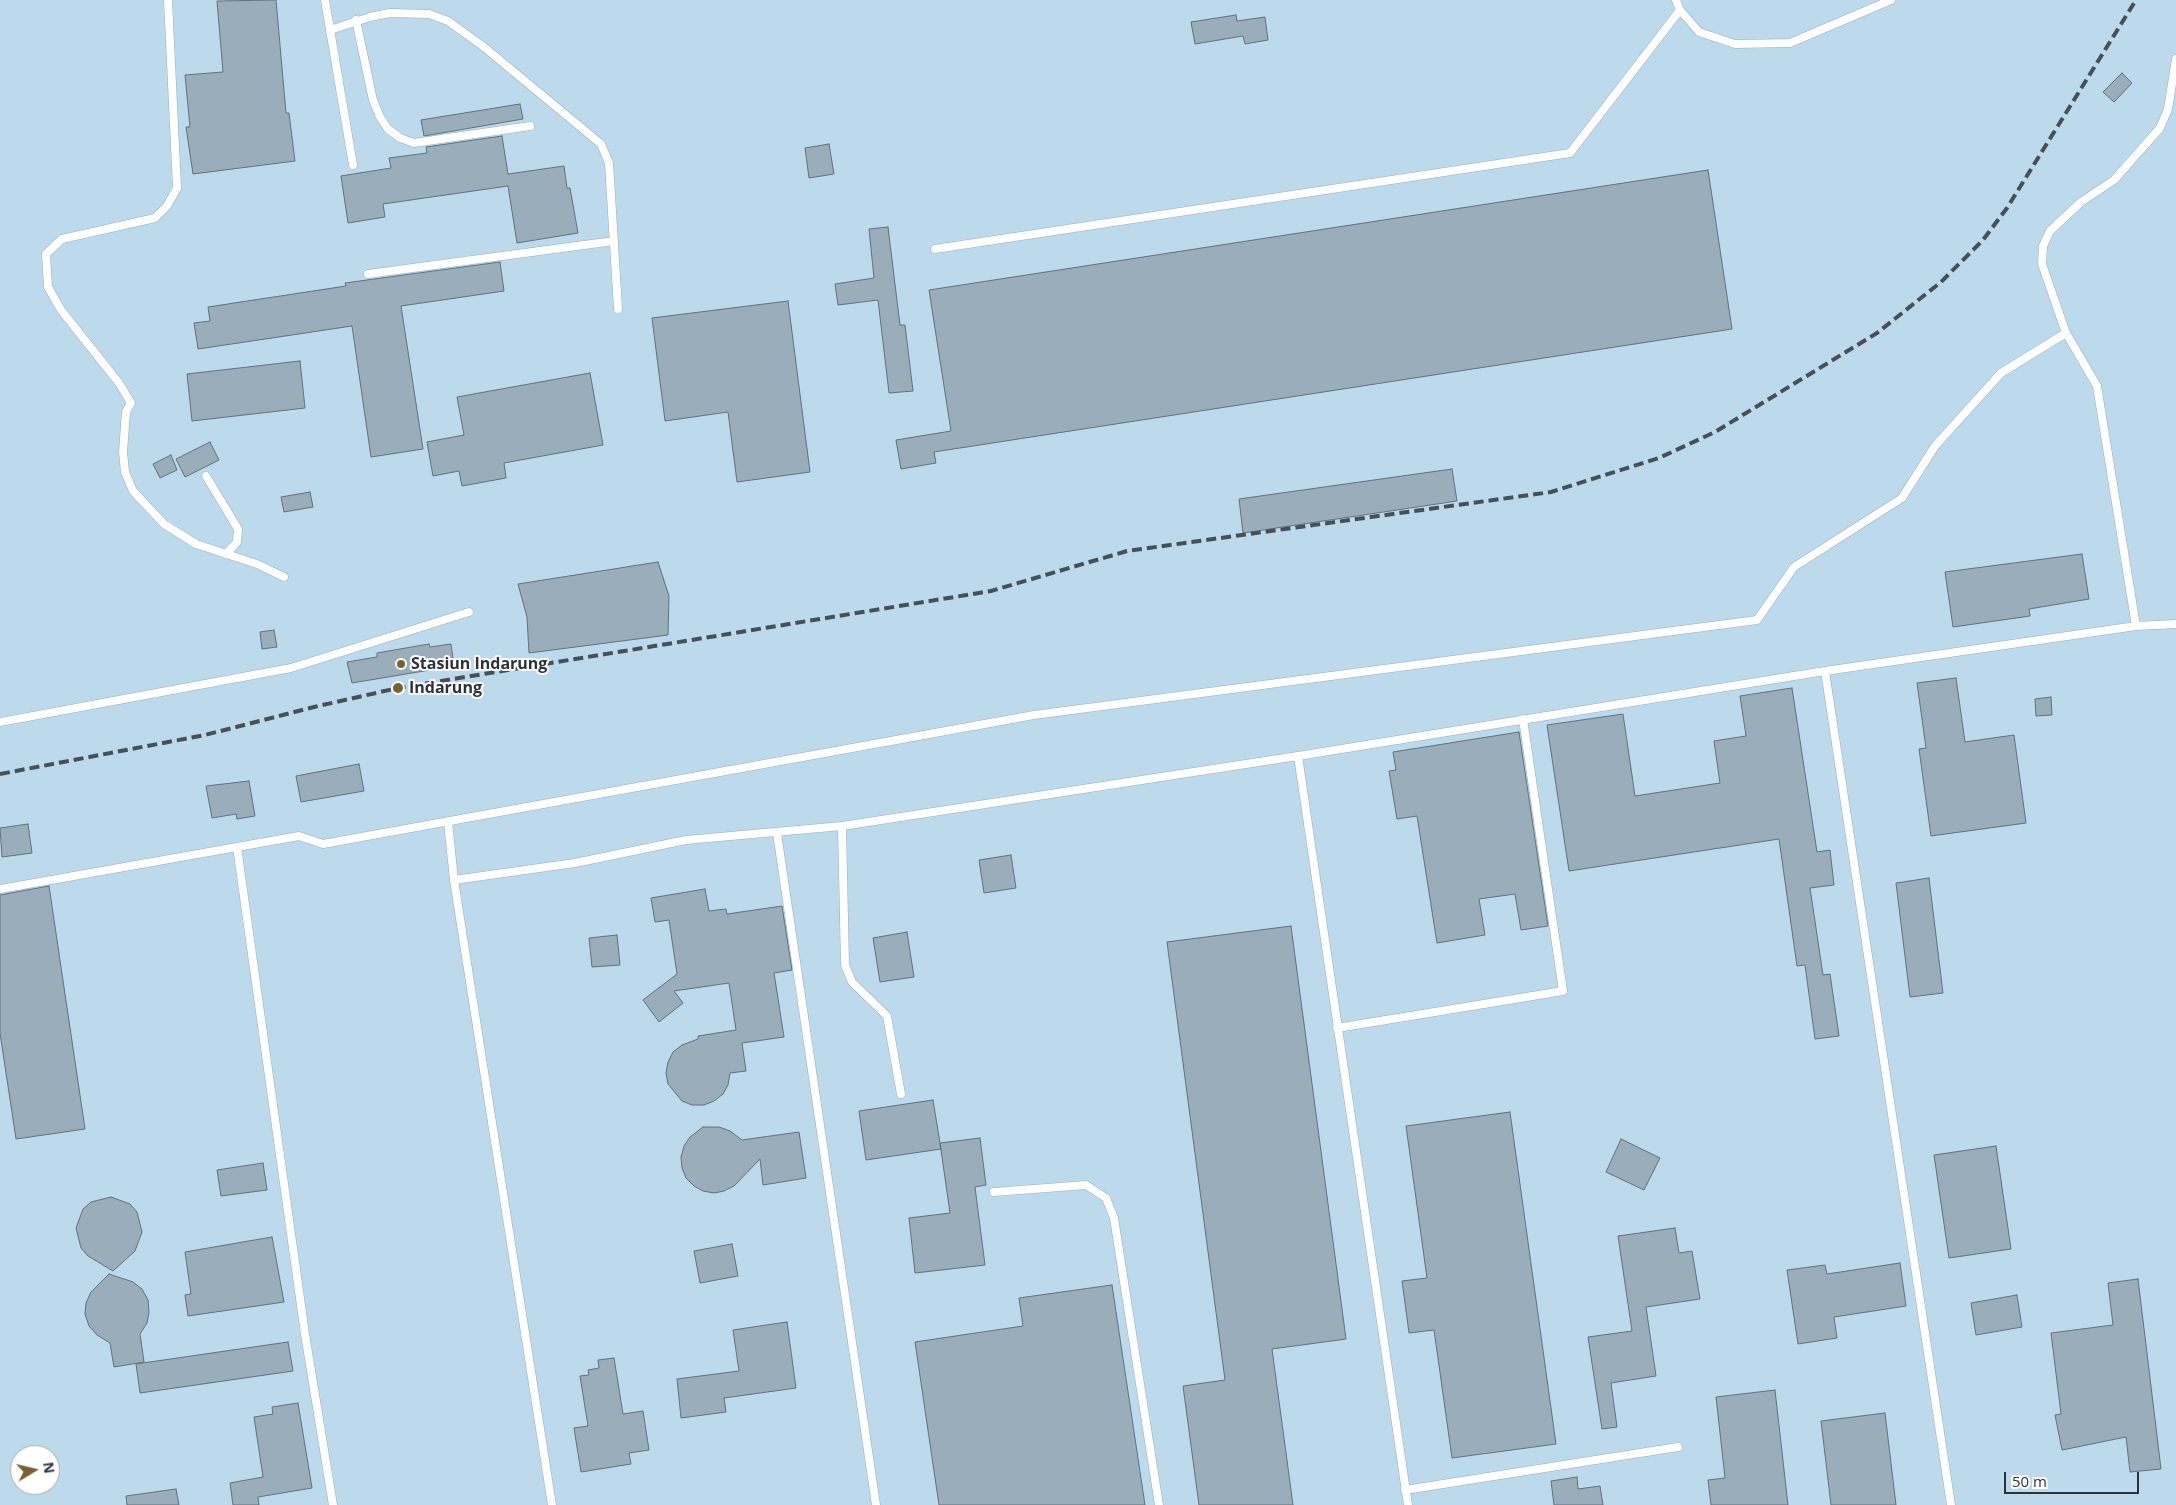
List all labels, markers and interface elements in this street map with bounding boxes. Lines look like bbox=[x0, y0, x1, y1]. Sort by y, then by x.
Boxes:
place label: Stasiun Indarung bbox=[411, 654, 547, 674]
marker: Stasiun Indarung bbox=[395, 658, 407, 670]
place label: Indarung bbox=[409, 678, 482, 698]
marker: Indarung bbox=[391, 681, 405, 695]
north arrow bbox=[10, 1445, 60, 1495]
text: N bbox=[39, 1461, 60, 1475]
scale bar bbox=[2006, 1462, 2141, 1494]
text: 50 m bbox=[2012, 1471, 2047, 1491]

